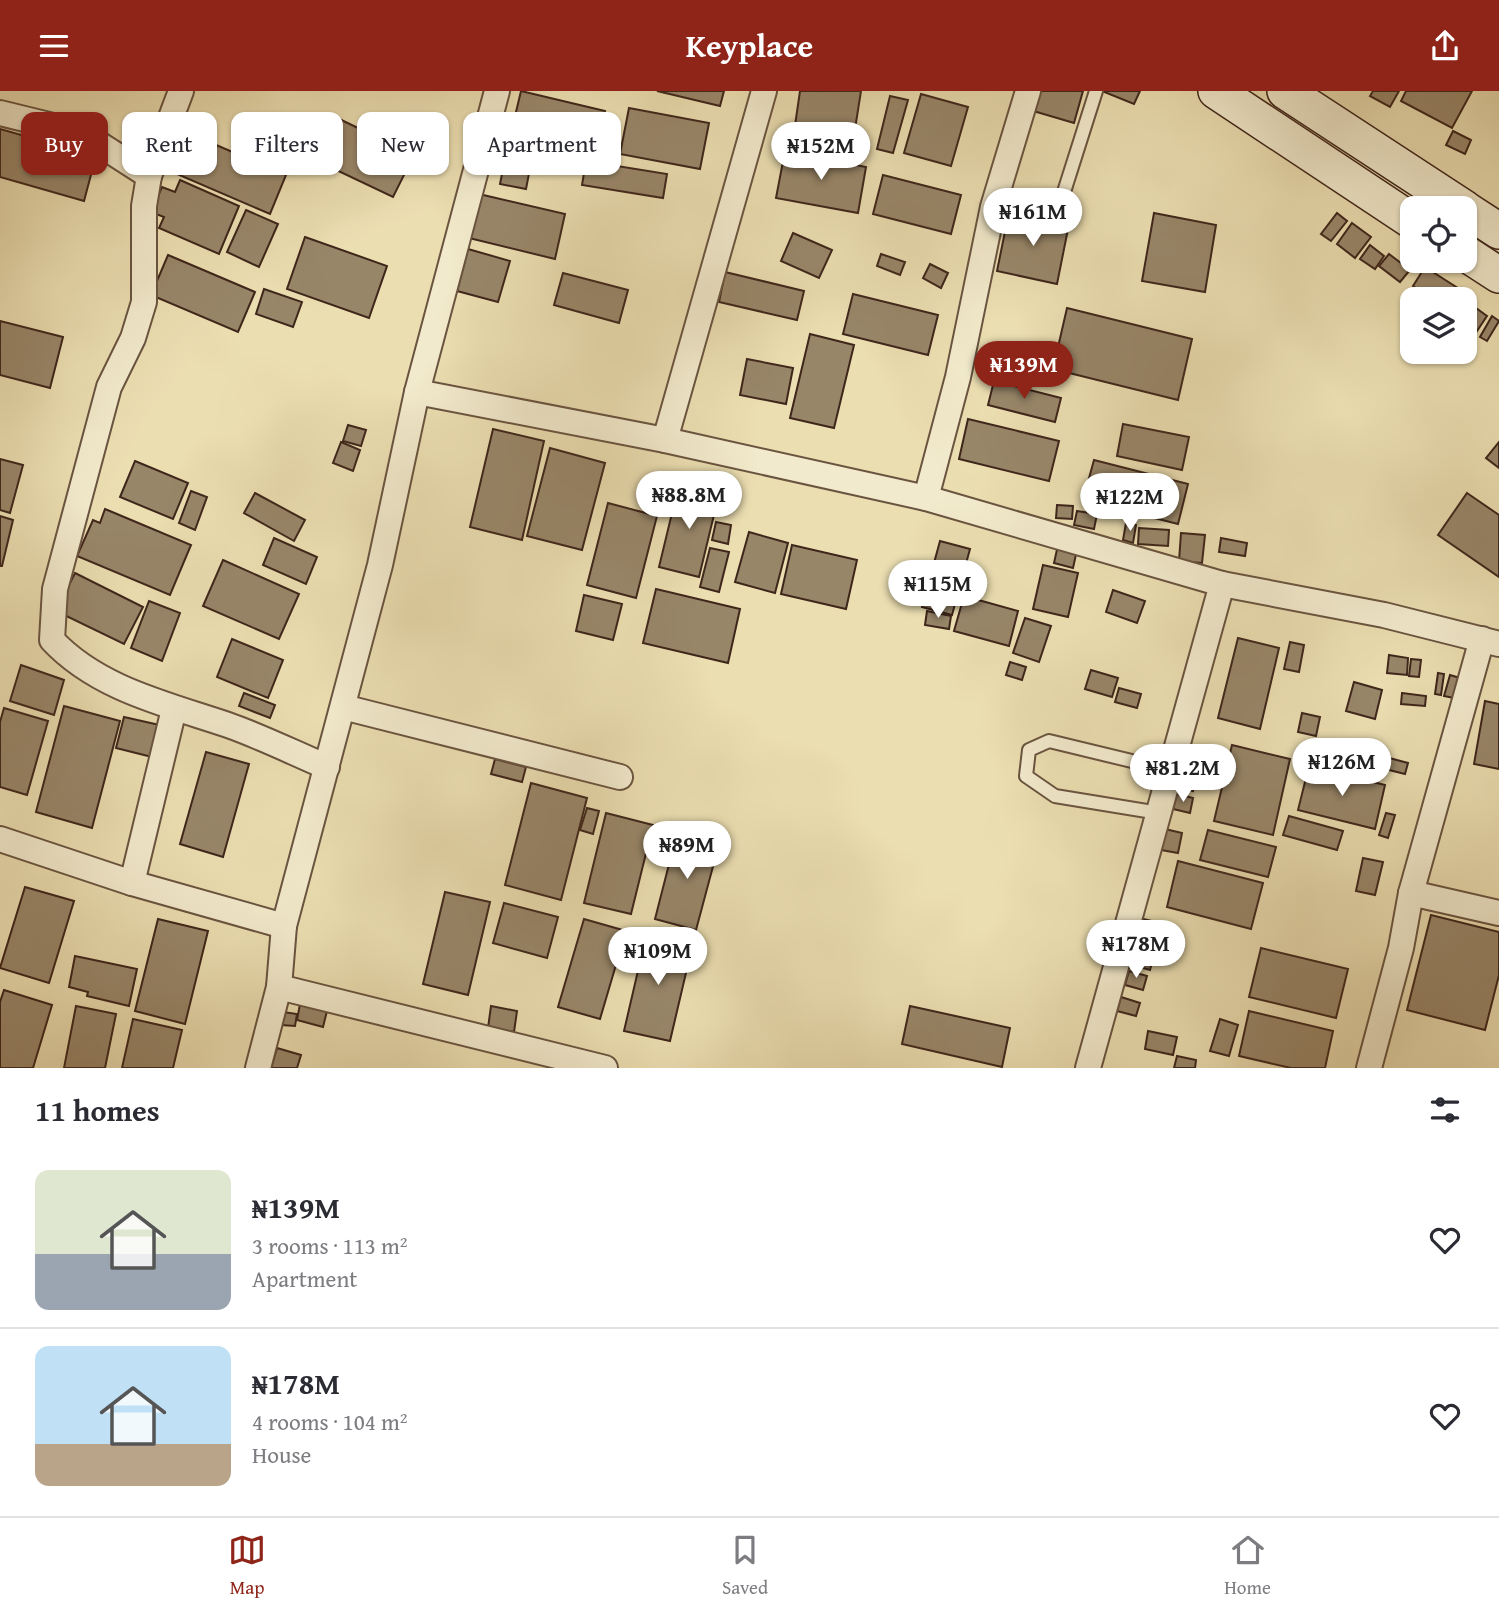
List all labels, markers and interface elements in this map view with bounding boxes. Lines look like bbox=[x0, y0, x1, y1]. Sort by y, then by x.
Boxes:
text: Keyplace bbox=[686, 22, 813, 69]
icon: menu bbox=[35, 27, 73, 65]
icon: share bbox=[1426, 27, 1464, 65]
chip: Buy bbox=[21, 112, 108, 175]
chip: Rent bbox=[122, 112, 217, 175]
chip: Filters bbox=[231, 112, 343, 175]
chip: New bbox=[357, 112, 449, 175]
chip: Apartment bbox=[463, 112, 621, 175]
pin: ₦152M bbox=[772, 123, 870, 182]
text: ₦152M bbox=[787, 128, 855, 161]
pin: ₦161M bbox=[984, 188, 1082, 248]
text: ₦161M bbox=[999, 194, 1067, 227]
map controls bbox=[1400, 196, 1477, 364]
button: locate bbox=[1400, 196, 1477, 273]
button: layers bbox=[1400, 287, 1477, 364]
pin: ₦139M bbox=[975, 341, 1073, 401]
text: ₦139M bbox=[990, 347, 1058, 380]
pin: ₦88.8M bbox=[632, 471, 746, 531]
pin: ₦122M bbox=[1081, 473, 1179, 533]
text: ₦88.8M bbox=[652, 477, 726, 510]
text: ₦122M bbox=[1096, 479, 1164, 512]
pin: ₦115M bbox=[889, 561, 987, 620]
text: ₦115M bbox=[904, 566, 972, 599]
pin: ₦126M bbox=[1293, 739, 1391, 798]
text: ₦126M bbox=[1308, 744, 1376, 777]
pin: ₦81.2M bbox=[1126, 745, 1240, 804]
text: ₦81.2M bbox=[1146, 750, 1220, 783]
pin: ₦89M bbox=[646, 821, 728, 881]
text: ₦89M bbox=[659, 827, 715, 860]
pin: ₦178M bbox=[1087, 921, 1185, 980]
text: ₦178M bbox=[1102, 926, 1170, 959]
pin: ₦109M bbox=[609, 927, 707, 987]
text: ₦109M bbox=[624, 933, 692, 966]
text: 11 homes bbox=[35, 1088, 160, 1132]
icon: filters bbox=[1426, 1091, 1464, 1129]
text: ₦139M bbox=[252, 1185, 340, 1229]
icon: home bbox=[91, 1198, 175, 1282]
icon: heart bbox=[1426, 1221, 1464, 1259]
text: 3 rooms · 113 m² bbox=[252, 1229, 407, 1262]
text: Apartment bbox=[252, 1262, 357, 1295]
text: ₦178M bbox=[252, 1361, 340, 1405]
icon: home bbox=[91, 1374, 175, 1458]
icon: heart bbox=[1426, 1397, 1464, 1435]
text: 4 rooms · 104 m² bbox=[252, 1405, 407, 1438]
text: House bbox=[252, 1438, 311, 1471]
tab: Map bbox=[228, 1531, 266, 1601]
tab: Saved bbox=[722, 1531, 768, 1601]
tab: Home bbox=[1224, 1531, 1271, 1601]

